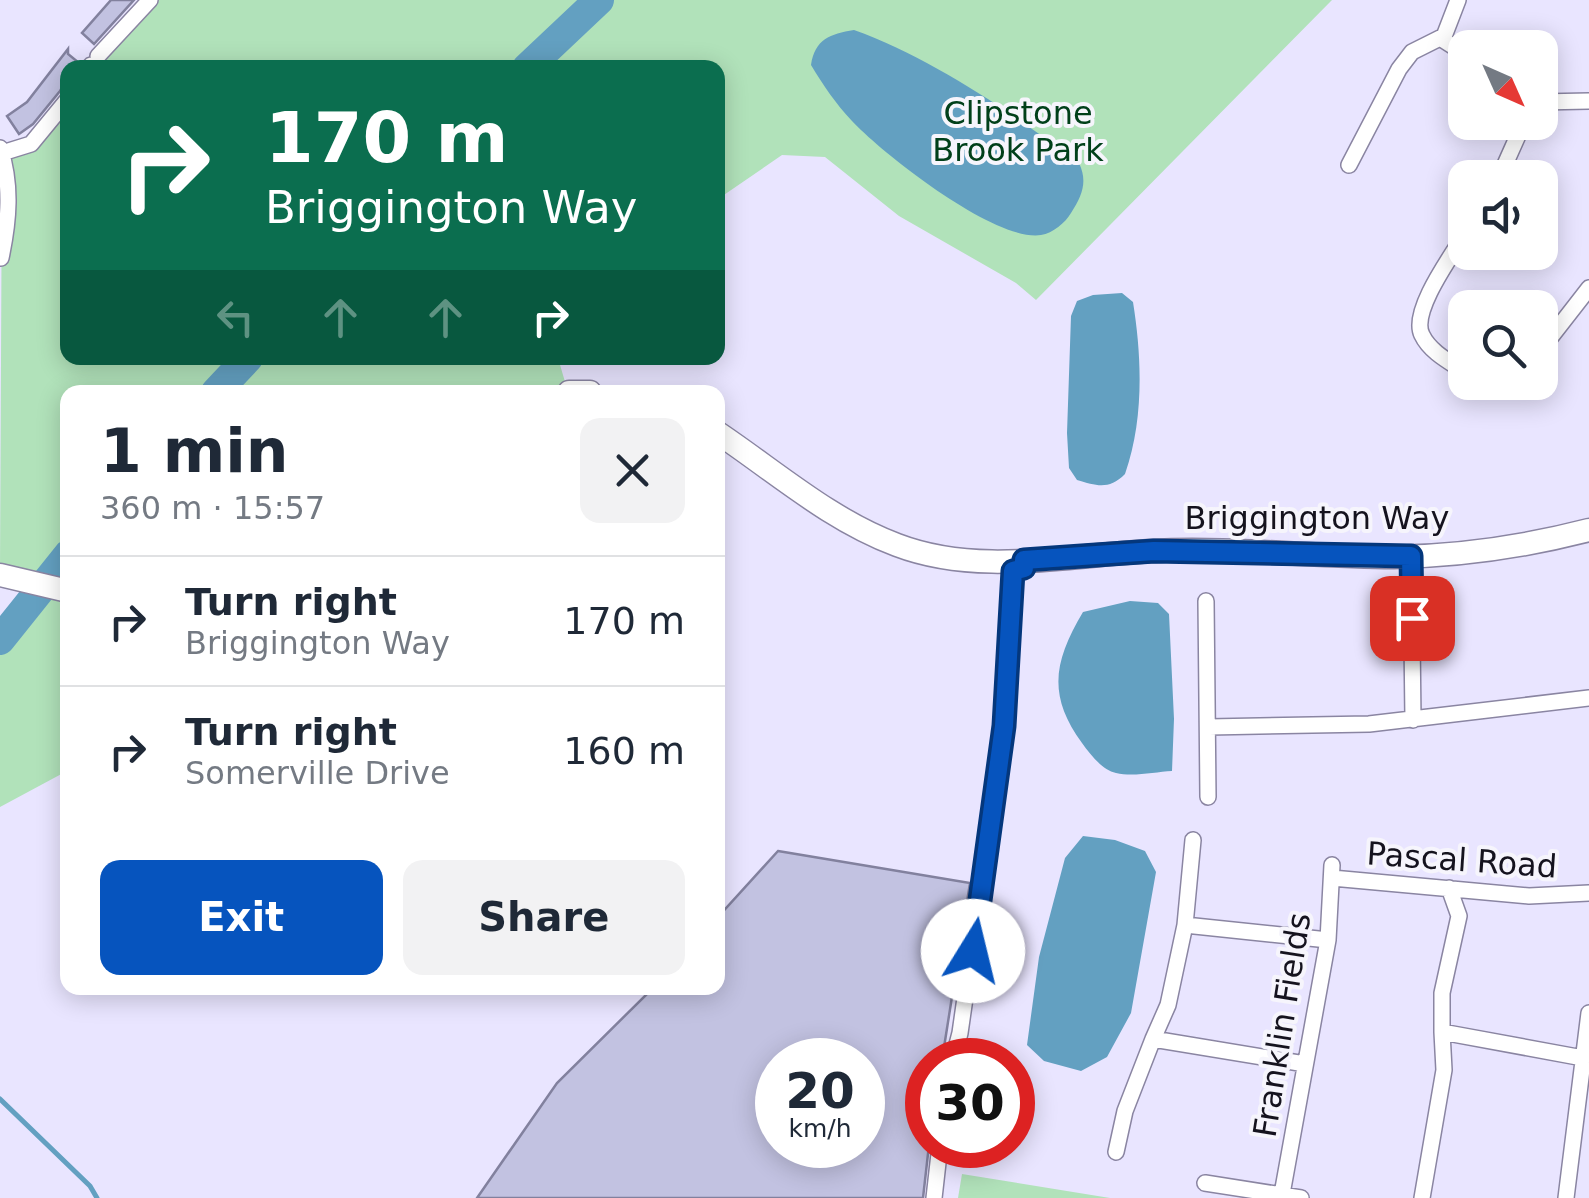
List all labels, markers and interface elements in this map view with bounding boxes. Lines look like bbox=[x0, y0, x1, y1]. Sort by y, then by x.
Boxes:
north arrow bbox=[1448, 30, 1558, 140]
map controls bbox=[1448, 30, 1558, 400]
park label: Clipstone Brook Park bbox=[932, 94, 1104, 169]
text: 170 m bbox=[265, 97, 508, 179]
icon: right bbox=[100, 100, 230, 230]
button: sound bbox=[1448, 160, 1558, 270]
text: Briggington Way bbox=[265, 181, 637, 234]
icon: left bbox=[208, 290, 263, 345]
icon: ahead bbox=[313, 290, 368, 345]
icon: ahead bbox=[418, 290, 473, 345]
icon: right bbox=[523, 290, 578, 345]
button: search bbox=[1448, 290, 1558, 400]
text: 1 min bbox=[100, 416, 288, 486]
button: close bbox=[580, 418, 685, 523]
text: 360 m · 15:57 bbox=[100, 489, 325, 527]
street label: Briggington Way bbox=[1185, 499, 1449, 537]
pin bbox=[1370, 576, 1455, 661]
text: Turn right bbox=[185, 580, 397, 624]
icon: arrive bbox=[1385, 591, 1440, 646]
icon: right bbox=[100, 594, 155, 649]
text: 170 m bbox=[563, 599, 685, 643]
text: Briggington Way bbox=[185, 624, 450, 662]
text: Turn right bbox=[185, 710, 397, 754]
icon: right bbox=[100, 724, 155, 779]
text: 160 m bbox=[563, 729, 685, 773]
text: Somerville Drive bbox=[185, 754, 450, 792]
street label: Pascal Road bbox=[1366, 834, 1558, 886]
button: Exit bbox=[100, 860, 383, 975]
button: Share bbox=[403, 860, 685, 975]
position arrow bbox=[921, 899, 1025, 1003]
street label: Franklin Fields bbox=[1246, 910, 1318, 1140]
speed limit sign: 30 bbox=[905, 1038, 1035, 1168]
text: 20 bbox=[785, 1062, 855, 1120]
text: km/h bbox=[788, 1114, 852, 1143]

